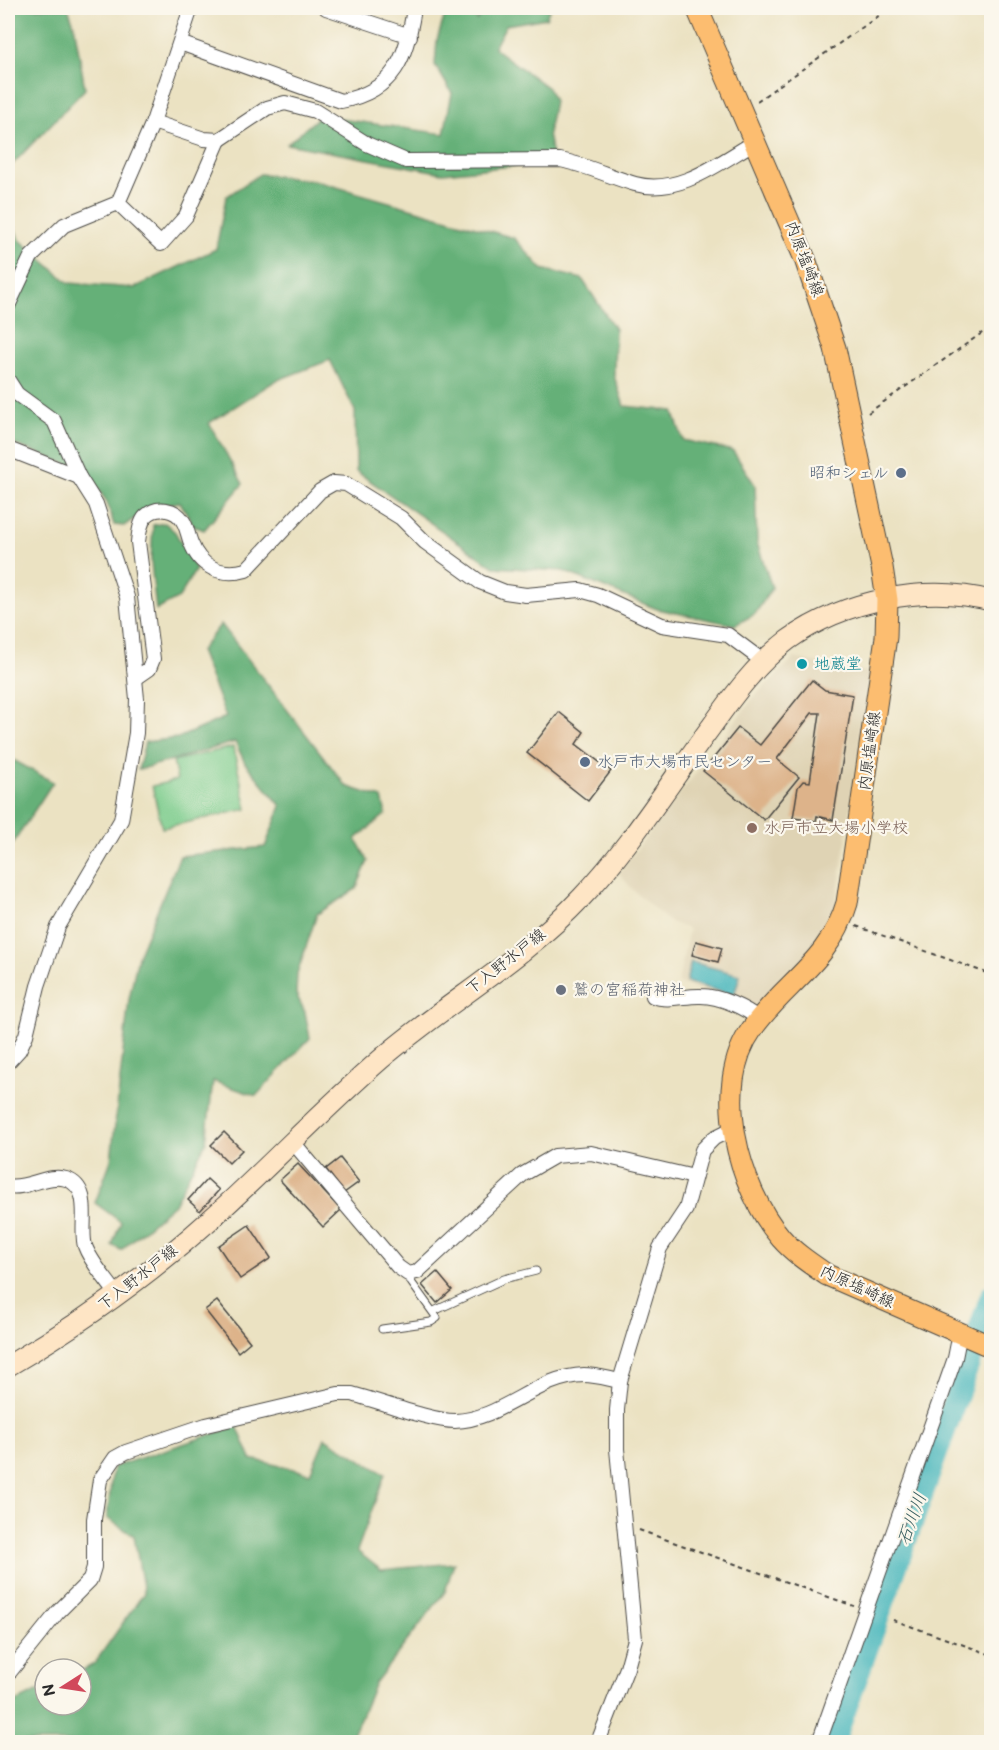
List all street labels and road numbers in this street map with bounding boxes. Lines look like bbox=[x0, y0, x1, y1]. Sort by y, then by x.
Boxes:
street label: 内原塩崎線 bbox=[781, 218, 827, 300]
street label: 内原塩崎線 bbox=[855, 710, 885, 792]
street label: 下入野水戸線 bbox=[462, 925, 550, 999]
street label: 下入野水戸線 bbox=[94, 1241, 182, 1315]
street label: 内原塩崎線 bbox=[817, 1261, 897, 1313]

